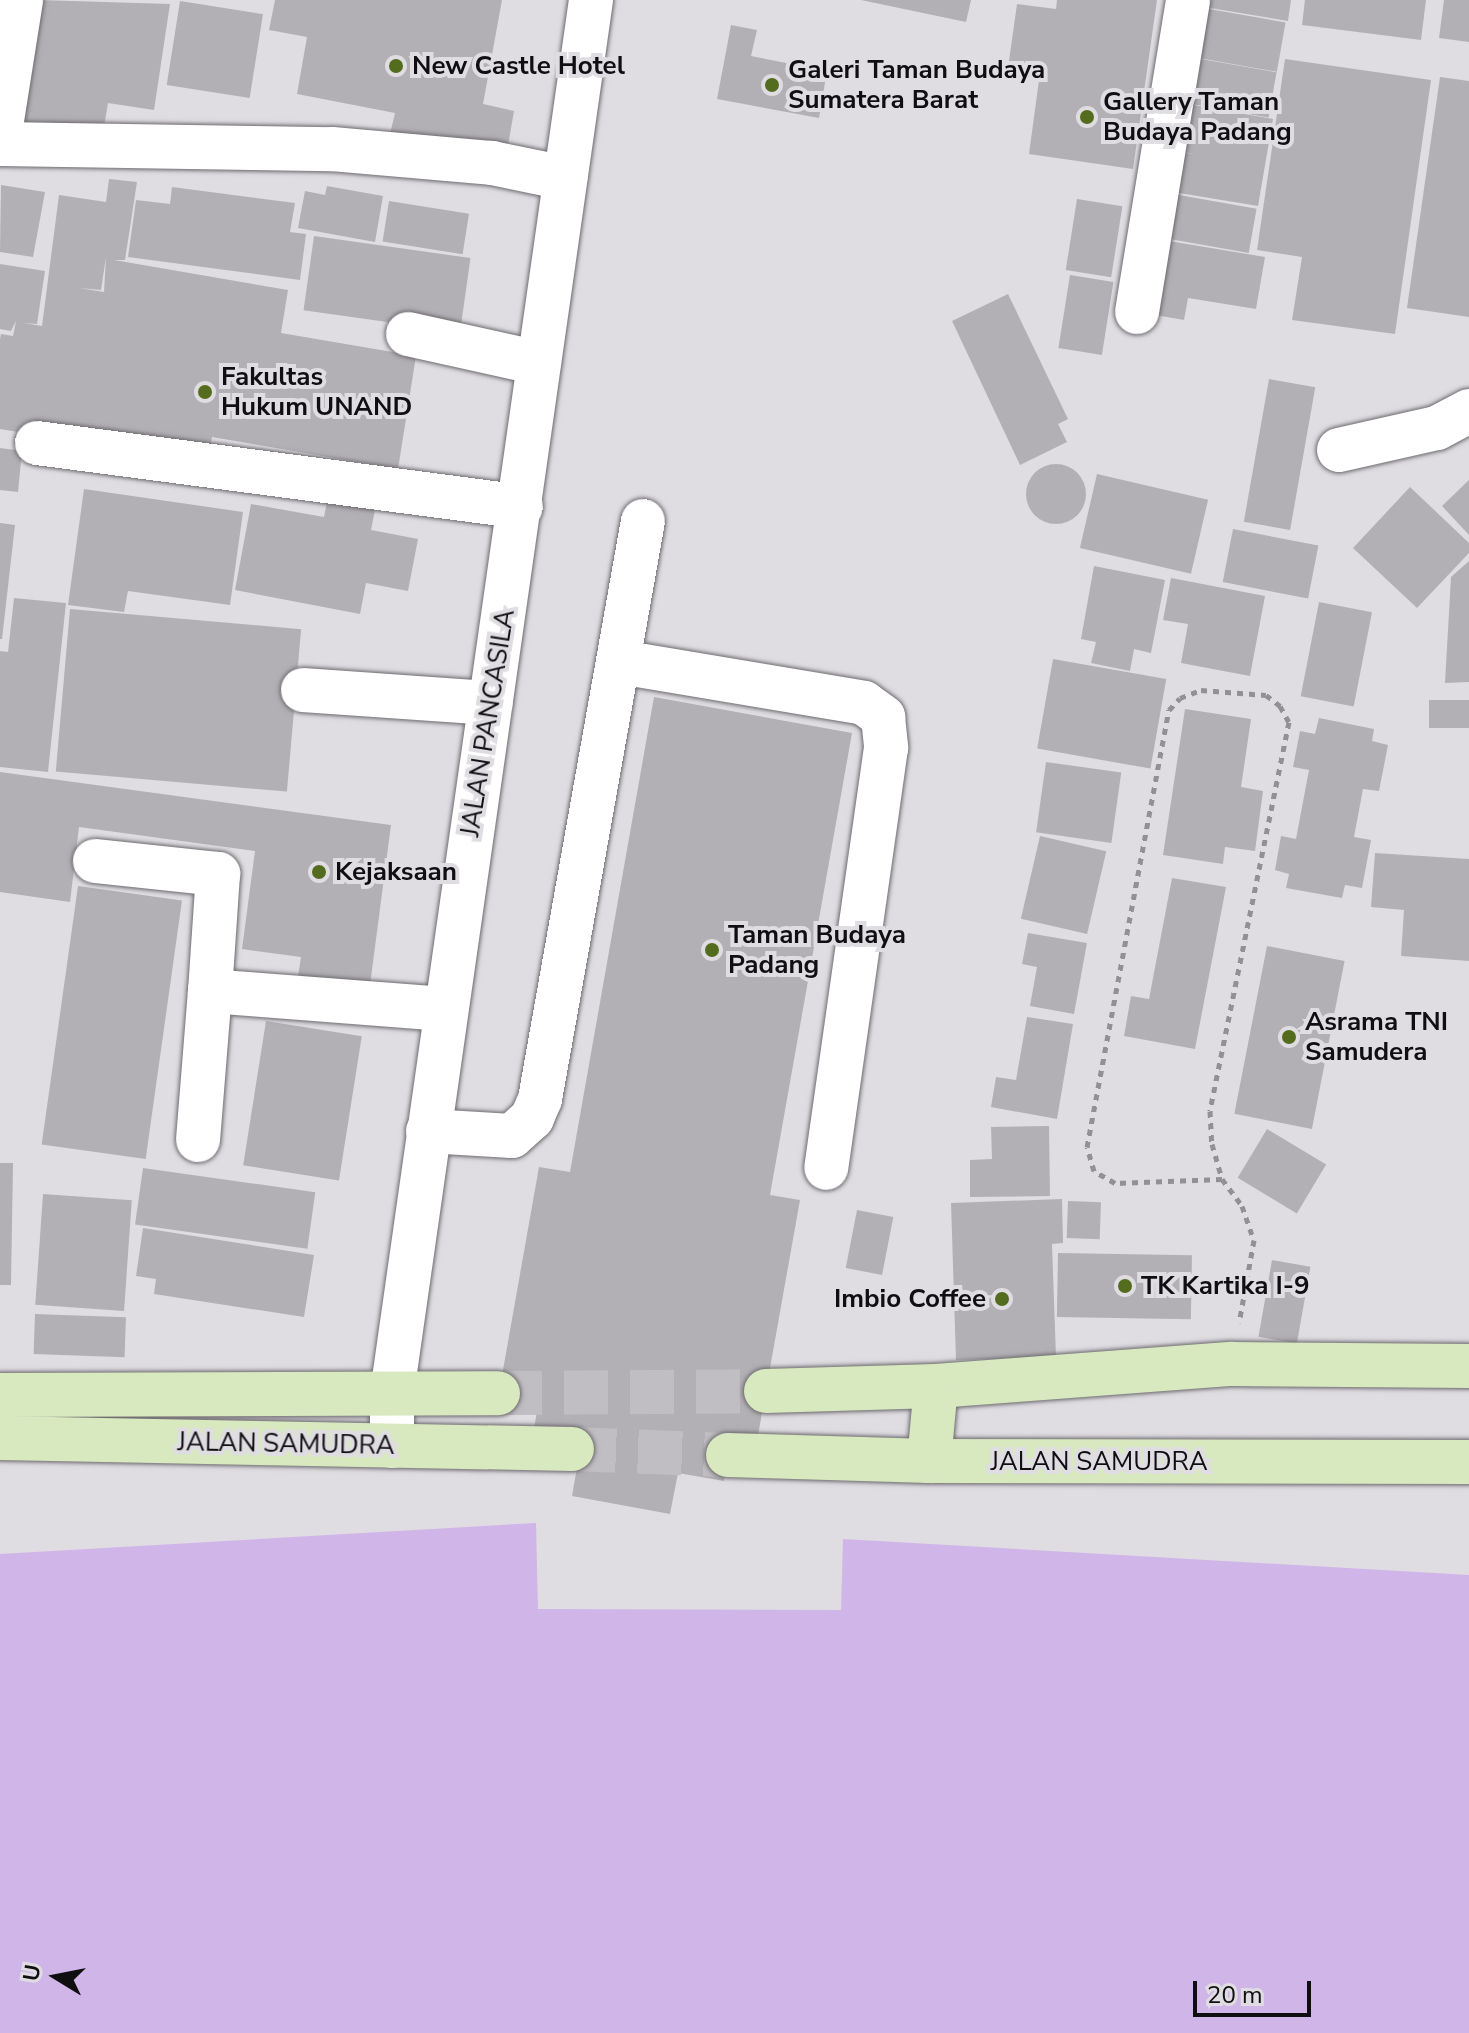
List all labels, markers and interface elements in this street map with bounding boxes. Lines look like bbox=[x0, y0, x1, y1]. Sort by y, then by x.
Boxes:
place label: New Castle Hotel bbox=[412, 50, 625, 82]
place label: Galeri Taman Budaya Sumatera Barat bbox=[788, 54, 1045, 116]
marker: New Castle Hotel bbox=[387, 57, 405, 75]
marker: Galeri Taman Budaya Sumatera Barat bbox=[763, 76, 781, 94]
place label: Gallery Taman Budaya Padang bbox=[1103, 86, 1292, 148]
marker: Gallery Taman Budaya Padang bbox=[1078, 108, 1096, 126]
place label: Fakultas Hukum UNAND bbox=[221, 361, 412, 422]
marker: Fakultas Hukum UNAND bbox=[196, 383, 214, 401]
street label: JALAN PANCASILA bbox=[455, 607, 521, 839]
place label: Kejaksaan bbox=[335, 856, 457, 888]
marker: Kejaksaan bbox=[310, 863, 328, 881]
place label: Taman Budaya Padang bbox=[728, 919, 906, 980]
marker: Taman Budaya Padang bbox=[703, 941, 721, 959]
place label: Asrama TNI Samudera bbox=[1305, 1006, 1448, 1068]
marker: Asrama TNI Samudera bbox=[1280, 1028, 1298, 1046]
place label: TK Kartika I-9 bbox=[1141, 1270, 1310, 1302]
marker: TK Kartika I-9 bbox=[1116, 1277, 1134, 1295]
place label: Imbio Coffee bbox=[834, 1283, 986, 1315]
marker: Imbio Coffee bbox=[993, 1290, 1011, 1308]
street label: JALAN SAMUDRA bbox=[177, 1427, 395, 1461]
street label: JALAN SAMUDRA bbox=[990, 1446, 1208, 1478]
north arrow bbox=[16, 1937, 96, 2017]
text: U bbox=[16, 1962, 49, 1983]
scale bar bbox=[1197, 1965, 1315, 2015]
text: 20 m bbox=[1207, 1979, 1263, 2011]

